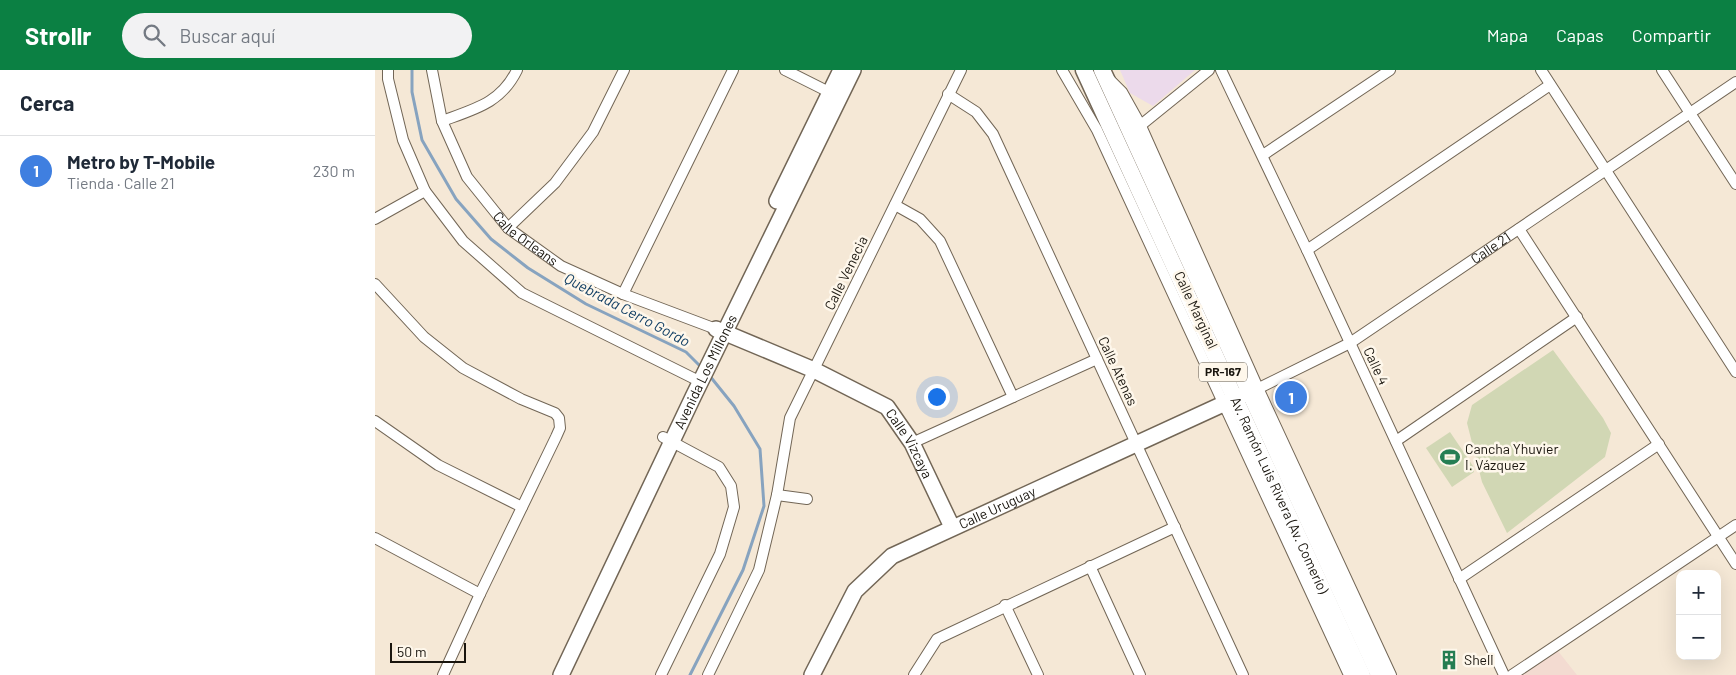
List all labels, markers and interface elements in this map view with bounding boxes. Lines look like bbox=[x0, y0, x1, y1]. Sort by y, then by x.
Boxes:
search box bbox=[122, 13, 472, 58]
text: Strollr bbox=[25, 21, 92, 50]
icon: search bbox=[140, 21, 168, 49]
text: Buscar aquí bbox=[180, 24, 275, 47]
text: Mapa bbox=[1487, 24, 1528, 46]
text: Capas bbox=[1556, 24, 1604, 46]
text: Compartir bbox=[1632, 24, 1711, 46]
text: Cerca bbox=[20, 90, 74, 115]
text: Metro by T-Mobile bbox=[67, 150, 215, 173]
text: 1 bbox=[33, 161, 39, 180]
text: 230 m bbox=[313, 161, 355, 180]
text: Tienda · Calle 21 bbox=[67, 173, 175, 192]
street label: Calle Orleans bbox=[490, 208, 562, 269]
street label: Calle 21 bbox=[1467, 228, 1514, 267]
street label: Calle Venecia bbox=[820, 233, 871, 313]
water label: Quebrada Cerro Gordo bbox=[562, 268, 693, 350]
street label: Calle Marginal bbox=[1171, 268, 1222, 351]
street label: Avenida Los Millones bbox=[670, 311, 740, 431]
street label: Calle Atenas bbox=[1095, 333, 1142, 408]
street label: Calle 4 bbox=[1360, 344, 1393, 388]
road number: PR-167 bbox=[1199, 362, 1247, 382]
pin: 1 bbox=[1275, 378, 1307, 416]
your location bbox=[924, 384, 950, 410]
street label: Av. Ramón Luis Rivera (Av. Comerío) bbox=[1227, 394, 1333, 596]
street label: Calle Vizcaya bbox=[883, 405, 937, 481]
place label: Cancha Yhuvier I. Vázquez bbox=[1465, 440, 1559, 473]
sports icon: Cancha Yhuvier I. Vázquez bbox=[1439, 446, 1461, 468]
street label: Calle Uruguay bbox=[956, 482, 1039, 532]
map controls bbox=[1676, 570, 1721, 660]
button: + bbox=[1676, 570, 1721, 615]
button: − bbox=[1676, 615, 1721, 660]
scale bar bbox=[390, 640, 466, 663]
text: 50 m bbox=[397, 643, 426, 660]
building icon: Shell bbox=[1438, 649, 1460, 671]
place label: Shell bbox=[1464, 651, 1494, 668]

